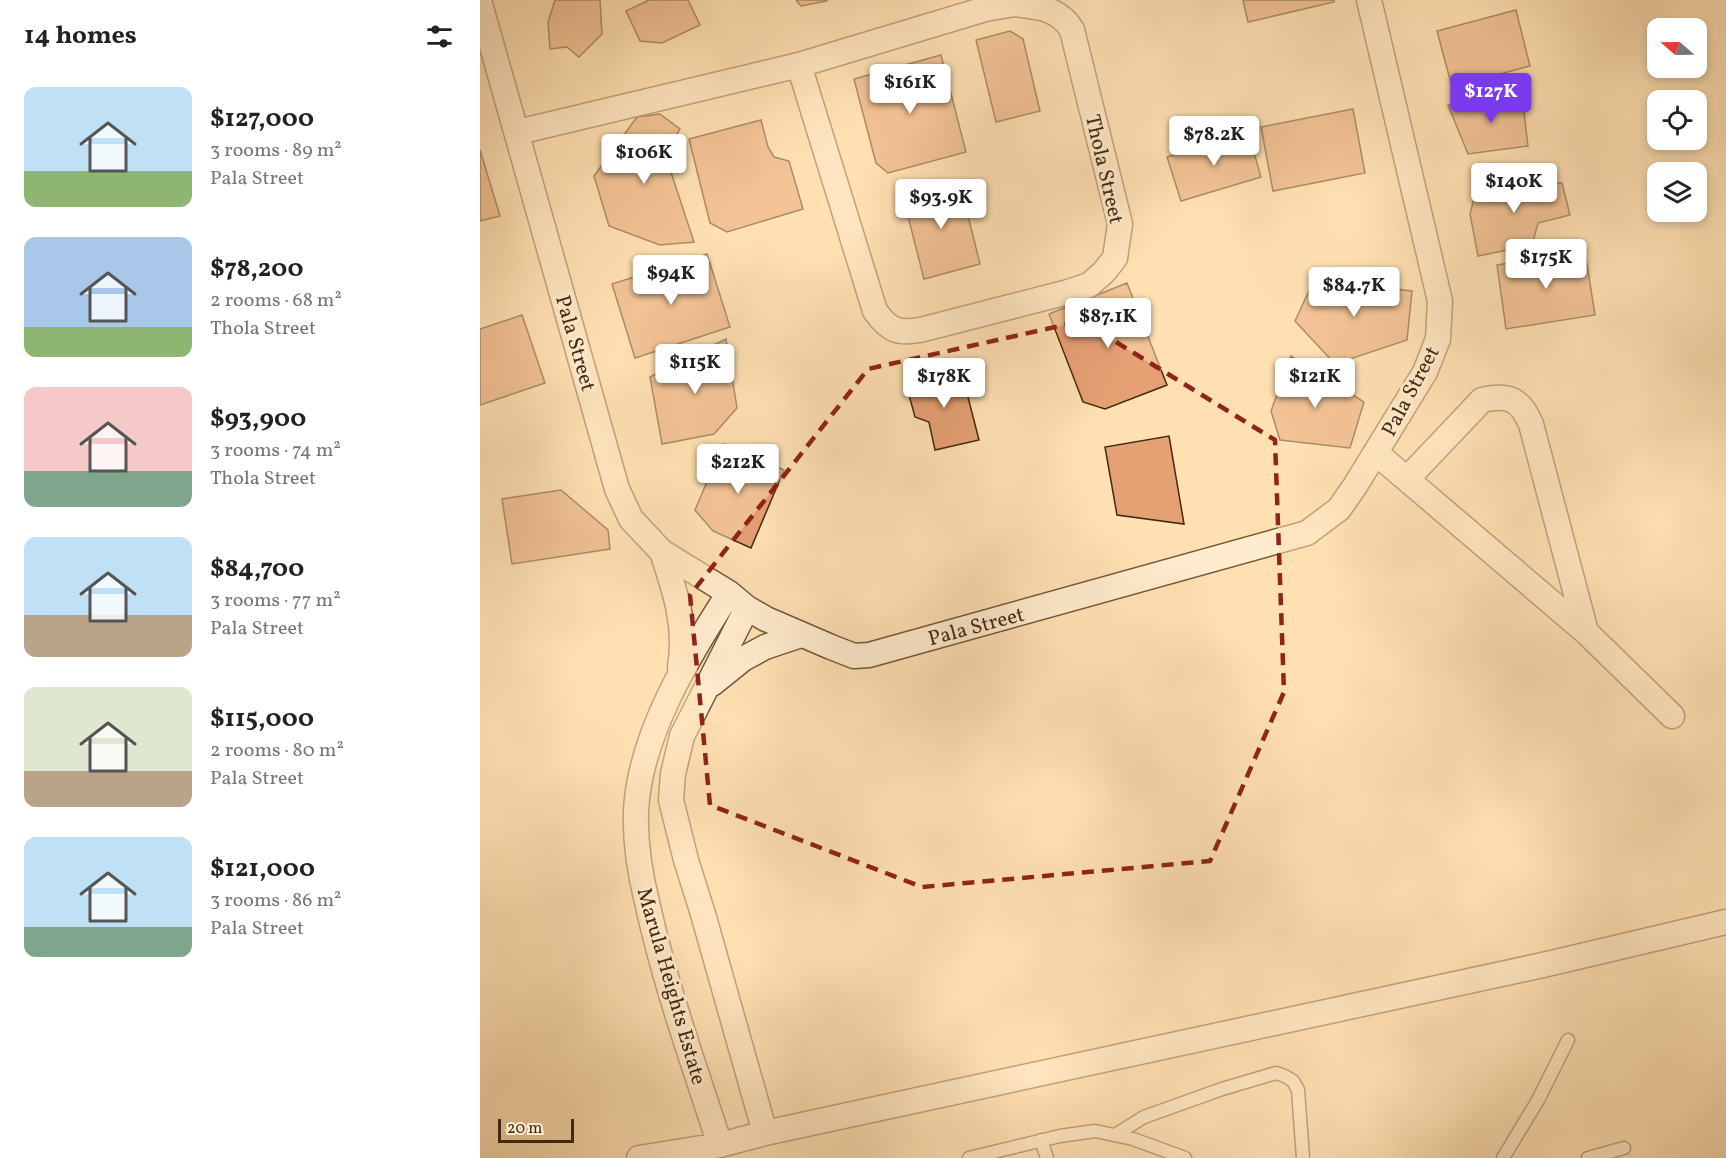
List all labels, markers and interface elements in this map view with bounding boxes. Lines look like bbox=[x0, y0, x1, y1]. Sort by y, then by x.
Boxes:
text: 14 homes bbox=[24, 18, 137, 54]
north arrow bbox=[1647, 18, 1707, 78]
map controls bbox=[1647, 18, 1707, 222]
icon: filters bbox=[423, 20, 456, 53]
pin: $161K bbox=[868, 64, 952, 115]
text: $161K bbox=[884, 69, 936, 97]
pin: $127K bbox=[1449, 73, 1533, 124]
text: $127K bbox=[1464, 78, 1518, 106]
button: locate bbox=[1647, 90, 1707, 150]
text: $127,000 bbox=[210, 101, 314, 137]
icon: home bbox=[72, 111, 144, 183]
street label: Thola Street bbox=[1077, 112, 1130, 227]
pin: $78.2K bbox=[1165, 116, 1263, 167]
text: $78.2K bbox=[1183, 121, 1245, 149]
pin: $106K bbox=[602, 134, 686, 185]
text: 3 rooms · 89 m² bbox=[210, 137, 342, 165]
text: $106K bbox=[615, 139, 673, 167]
button: layers bbox=[1647, 162, 1707, 222]
pin: $140K bbox=[1472, 163, 1556, 214]
text: Pala Street bbox=[210, 165, 304, 193]
text: $140K bbox=[1485, 168, 1543, 196]
pin: $93.9K bbox=[892, 179, 990, 230]
text: $93.9K bbox=[909, 184, 973, 212]
pin: $175K bbox=[1504, 239, 1588, 290]
text: $175K bbox=[1520, 244, 1572, 272]
text: $78,200 bbox=[210, 251, 304, 287]
pin: $94K bbox=[635, 255, 707, 306]
text: $94K bbox=[647, 260, 695, 288]
icon: home bbox=[72, 261, 144, 333]
pin: $84.7K bbox=[1305, 267, 1403, 318]
text: $84.7K bbox=[1323, 272, 1385, 300]
text: 2 rooms · 68 m² bbox=[210, 287, 342, 315]
street label: Pala Street bbox=[547, 292, 602, 395]
pin: $87.1K bbox=[1059, 298, 1157, 349]
text: $87.1K bbox=[1079, 303, 1137, 331]
text: Thola Street bbox=[210, 315, 316, 343]
street label: Pala Street bbox=[1375, 341, 1447, 442]
pin: $115K bbox=[653, 344, 737, 395]
text: $115K bbox=[669, 349, 721, 377]
pin: $178K bbox=[902, 358, 986, 409]
pin: $121K bbox=[1273, 358, 1357, 409]
text: $178K bbox=[917, 363, 971, 391]
text: $121K bbox=[1289, 363, 1341, 391]
text: $93,900 bbox=[210, 401, 306, 437]
icon: home bbox=[72, 411, 144, 483]
text: 3 rooms · 74 m² bbox=[210, 437, 341, 465]
pin: $212K bbox=[696, 444, 780, 495]
text: $212K bbox=[711, 449, 765, 477]
text: Thola Street bbox=[210, 465, 316, 493]
text: $84,700 bbox=[210, 551, 304, 587]
icon: home bbox=[72, 561, 144, 633]
text: 3 rooms · 77 m² bbox=[210, 587, 341, 615]
street label: Pala Street bbox=[925, 601, 1028, 654]
text: Pala Street bbox=[210, 615, 304, 643]
text: $115,000 bbox=[210, 701, 314, 737]
icon: home bbox=[72, 711, 144, 783]
text: 2 rooms · 80 m² bbox=[210, 737, 344, 765]
text: Pala Street bbox=[210, 765, 304, 793]
text: $121,000 bbox=[210, 851, 315, 887]
icon: home bbox=[72, 861, 144, 933]
street label: Marula Heights Estate bbox=[629, 884, 713, 1088]
text: 3 rooms · 86 m² bbox=[210, 887, 341, 915]
text: Pala Street bbox=[210, 915, 304, 943]
scale bar bbox=[498, 1116, 574, 1144]
text: 20 m bbox=[507, 1118, 542, 1140]

